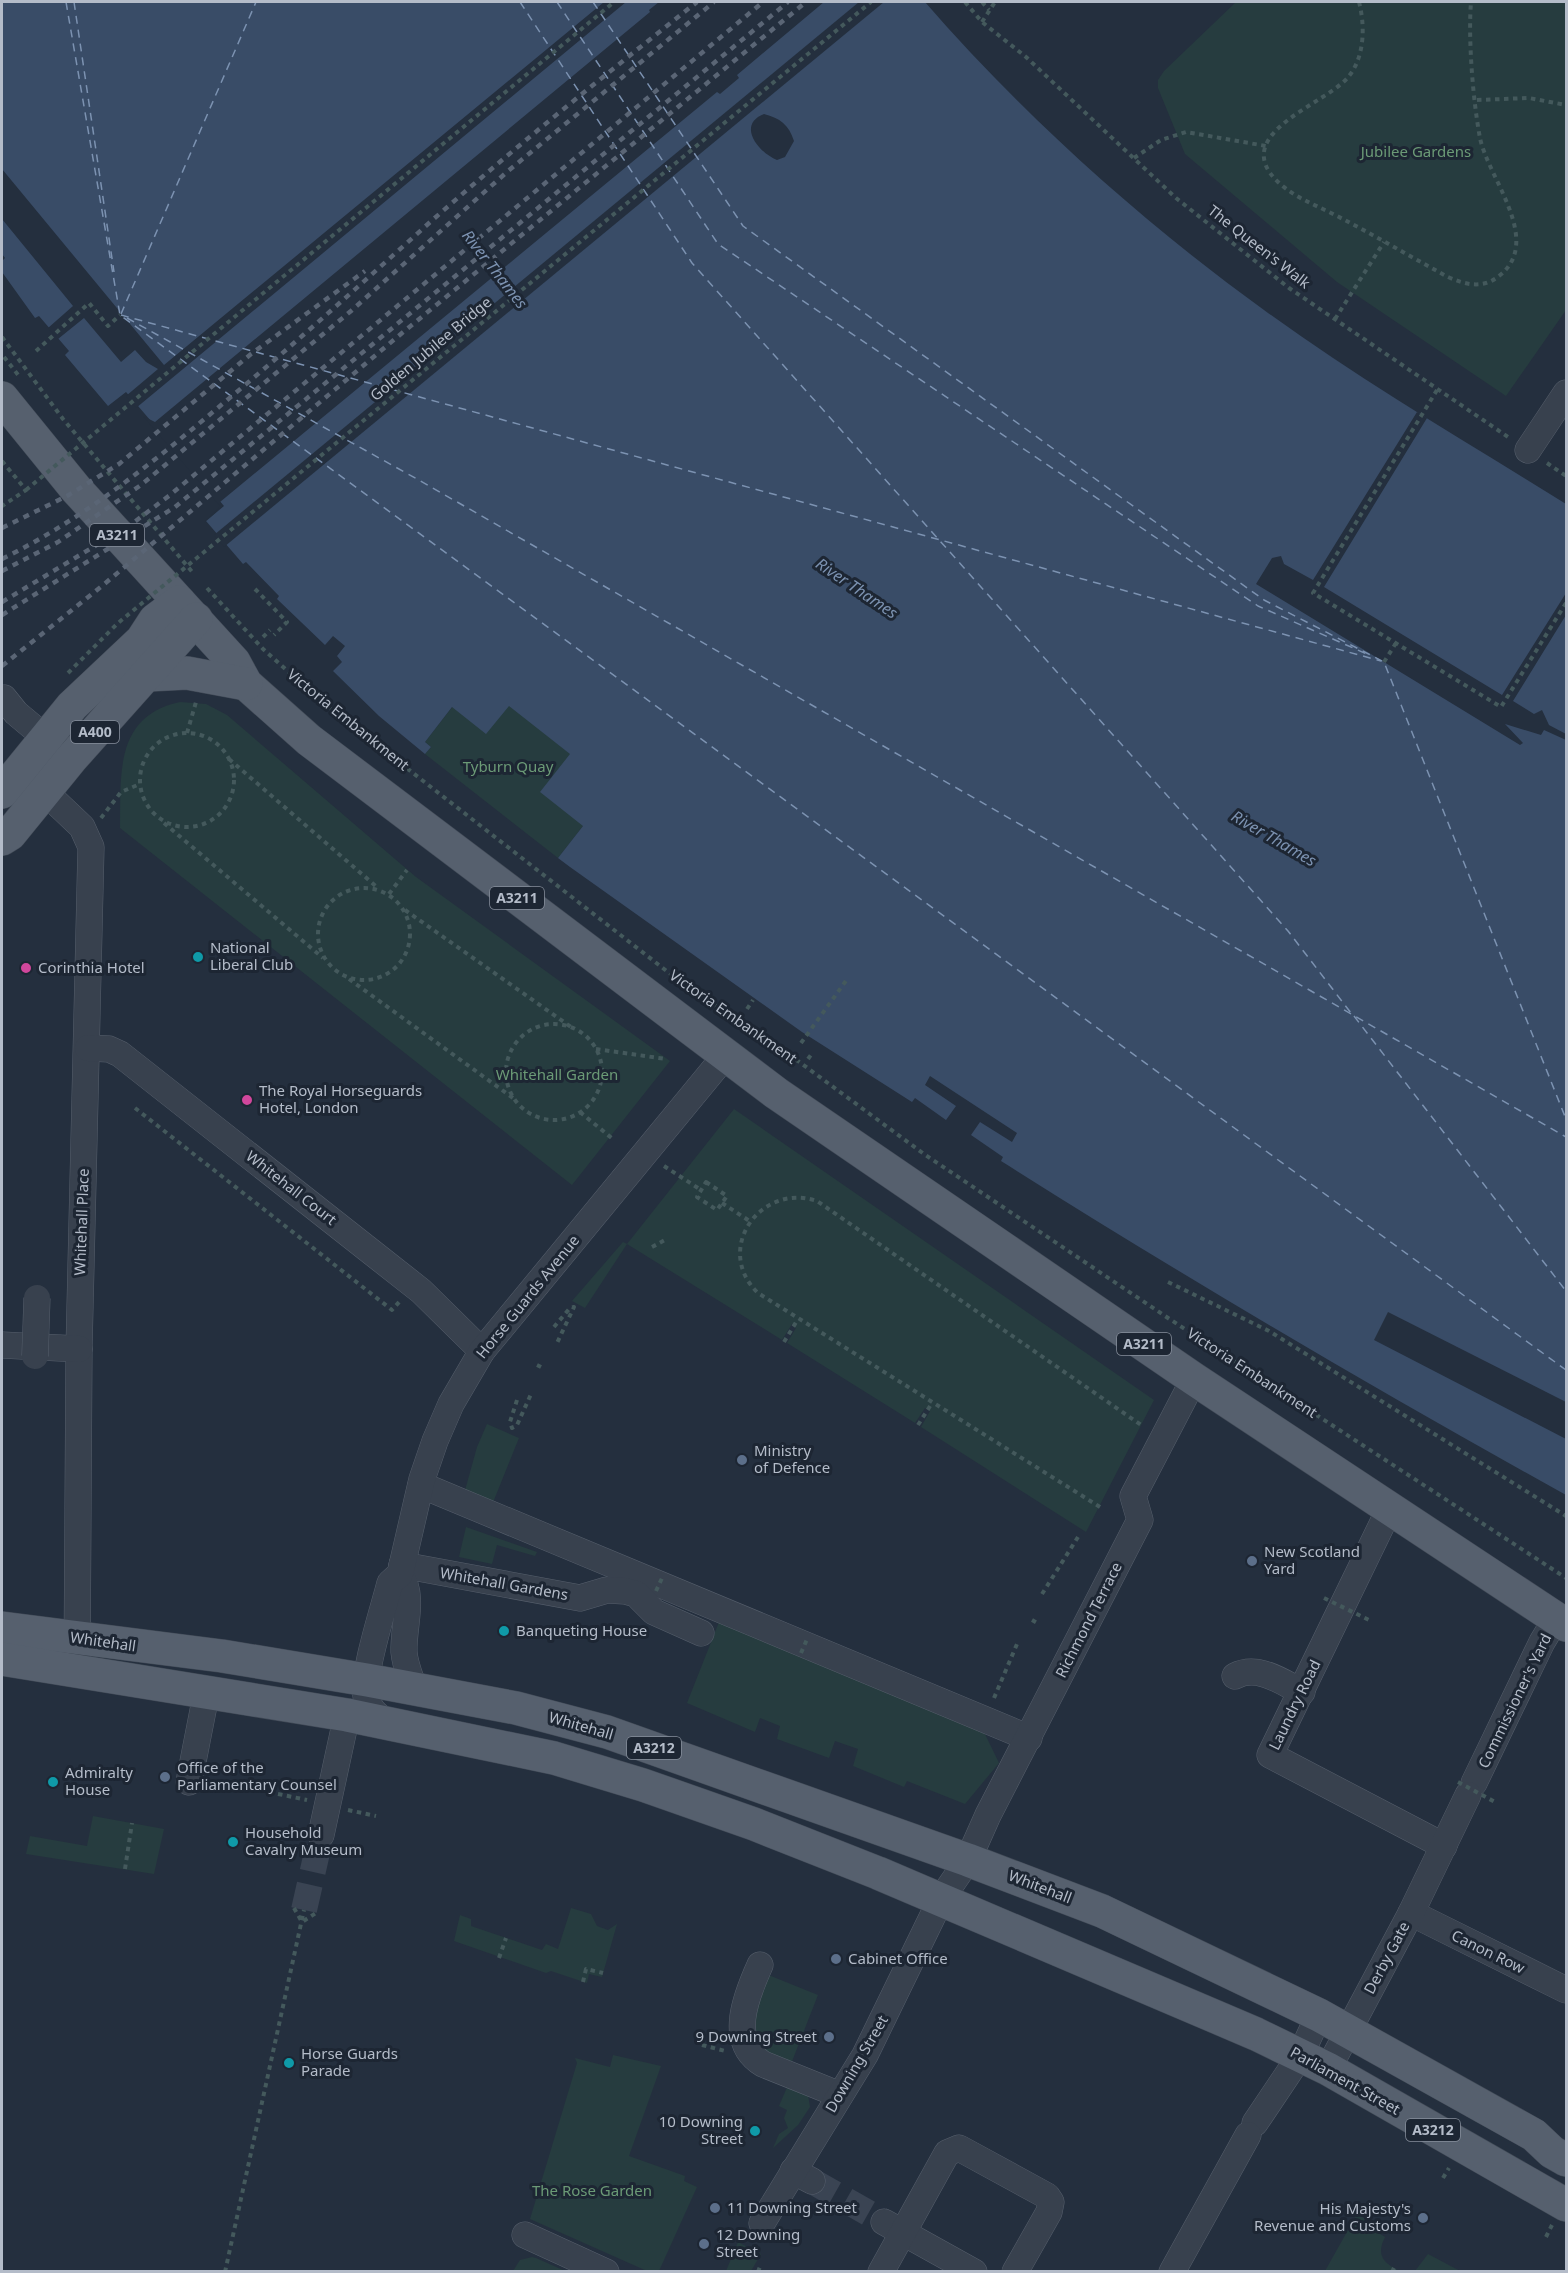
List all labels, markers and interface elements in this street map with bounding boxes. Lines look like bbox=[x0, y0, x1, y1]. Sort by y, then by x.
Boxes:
park label: Jubilee Gardens bbox=[1359, 141, 1471, 161]
street label: The Queen's Walk bbox=[1204, 200, 1315, 293]
water label: River Thames bbox=[457, 225, 533, 313]
street label: Golden Jubilee Bridge bbox=[365, 292, 495, 405]
road number: A3211 bbox=[90, 524, 144, 546]
water label: River Thames bbox=[812, 552, 902, 624]
street label: Victoria Embankment bbox=[284, 664, 414, 775]
road number: A400 bbox=[71, 721, 119, 743]
park label: Tyburn Quay bbox=[463, 756, 554, 776]
water label: River Thames bbox=[1228, 805, 1321, 871]
road number: A3211 bbox=[490, 887, 544, 909]
place label: National Liberal Club bbox=[210, 937, 293, 974]
marker: National Liberal Club bbox=[191, 950, 205, 964]
place label: Corinthia Hotel bbox=[38, 957, 145, 977]
marker: Corinthia Hotel bbox=[19, 961, 33, 975]
street label: Victoria Embankment bbox=[666, 965, 802, 1068]
park label: Whitehall Garden bbox=[496, 1064, 618, 1084]
place label: The Royal Horseguards Hotel, London bbox=[259, 1080, 422, 1117]
marker: The Royal Horseguards Hotel, London bbox=[240, 1093, 254, 1107]
street label: Whitehall Court bbox=[242, 1146, 341, 1229]
street label: Whitehall Place bbox=[69, 1168, 93, 1276]
street label: Horse Guards Avenue bbox=[471, 1230, 583, 1362]
street label: Victoria Embankment bbox=[1184, 1323, 1322, 1422]
road number: A3211 bbox=[1117, 1333, 1171, 1355]
place label: Ministry of Defence bbox=[754, 1440, 830, 1477]
marker: Ministry of Defence bbox=[735, 1453, 749, 1467]
place label: New Scotland Yard bbox=[1264, 1541, 1360, 1578]
marker: New Scotland Yard bbox=[1245, 1554, 1259, 1568]
street label: Richmond Terrace bbox=[1050, 1558, 1126, 1681]
street label: Whitehall Gardens bbox=[439, 1562, 570, 1604]
place label: Banqueting House bbox=[516, 1620, 647, 1640]
marker: Banqueting House bbox=[497, 1624, 511, 1638]
street label: Whitehall bbox=[69, 1626, 137, 1656]
street label: Commissioner's Yard bbox=[1473, 1630, 1555, 1771]
street label: Laundry Road bbox=[1264, 1656, 1325, 1753]
street label: Whitehall bbox=[547, 1706, 616, 1744]
road number: A3212 bbox=[627, 1737, 681, 1759]
place label: Office of the Parliamentary Counsel bbox=[177, 1757, 337, 1794]
place label: Admiralty House bbox=[65, 1762, 133, 1799]
marker: Office of the Parliamentary Counsel bbox=[158, 1770, 172, 1784]
marker: Admiralty House bbox=[46, 1775, 60, 1789]
place label: Household Cavalry Museum bbox=[245, 1822, 362, 1859]
marker: Household Cavalry Museum bbox=[226, 1835, 240, 1849]
street label: Whitehall bbox=[1006, 1865, 1075, 1907]
street label: Derby Gate bbox=[1359, 1918, 1414, 1997]
street label: Canon Row bbox=[1448, 1925, 1529, 1978]
place label: Cabinet Office bbox=[848, 1948, 948, 1968]
marker: Cabinet Office bbox=[829, 1952, 843, 1966]
street label: Downing Street bbox=[820, 2011, 892, 2116]
place label: 9 Downing Street bbox=[696, 2026, 818, 2046]
marker: 9 Downing Street bbox=[822, 2030, 836, 2044]
street label: Parliament Street bbox=[1287, 2042, 1405, 2119]
place label: Horse Guards Parade bbox=[301, 2043, 398, 2080]
marker: Horse Guards Parade bbox=[282, 2056, 296, 2070]
place label: 10 Downing Street bbox=[659, 2111, 744, 2148]
road number: A3212 bbox=[1406, 2119, 1460, 2141]
marker: 10 Downing Street bbox=[748, 2124, 762, 2138]
park label: The Rose Garden bbox=[532, 2180, 652, 2200]
place label: 11 Downing Street bbox=[727, 2197, 858, 2217]
place label: His Majesty's Revenue and Customs bbox=[1254, 2198, 1411, 2235]
marker: 11 Downing Street bbox=[708, 2201, 722, 2215]
marker: His Majesty's Revenue and Customs bbox=[1416, 2211, 1430, 2225]
place label: 12 Downing Street bbox=[716, 2224, 800, 2261]
marker: 12 Downing Street bbox=[697, 2237, 711, 2251]

